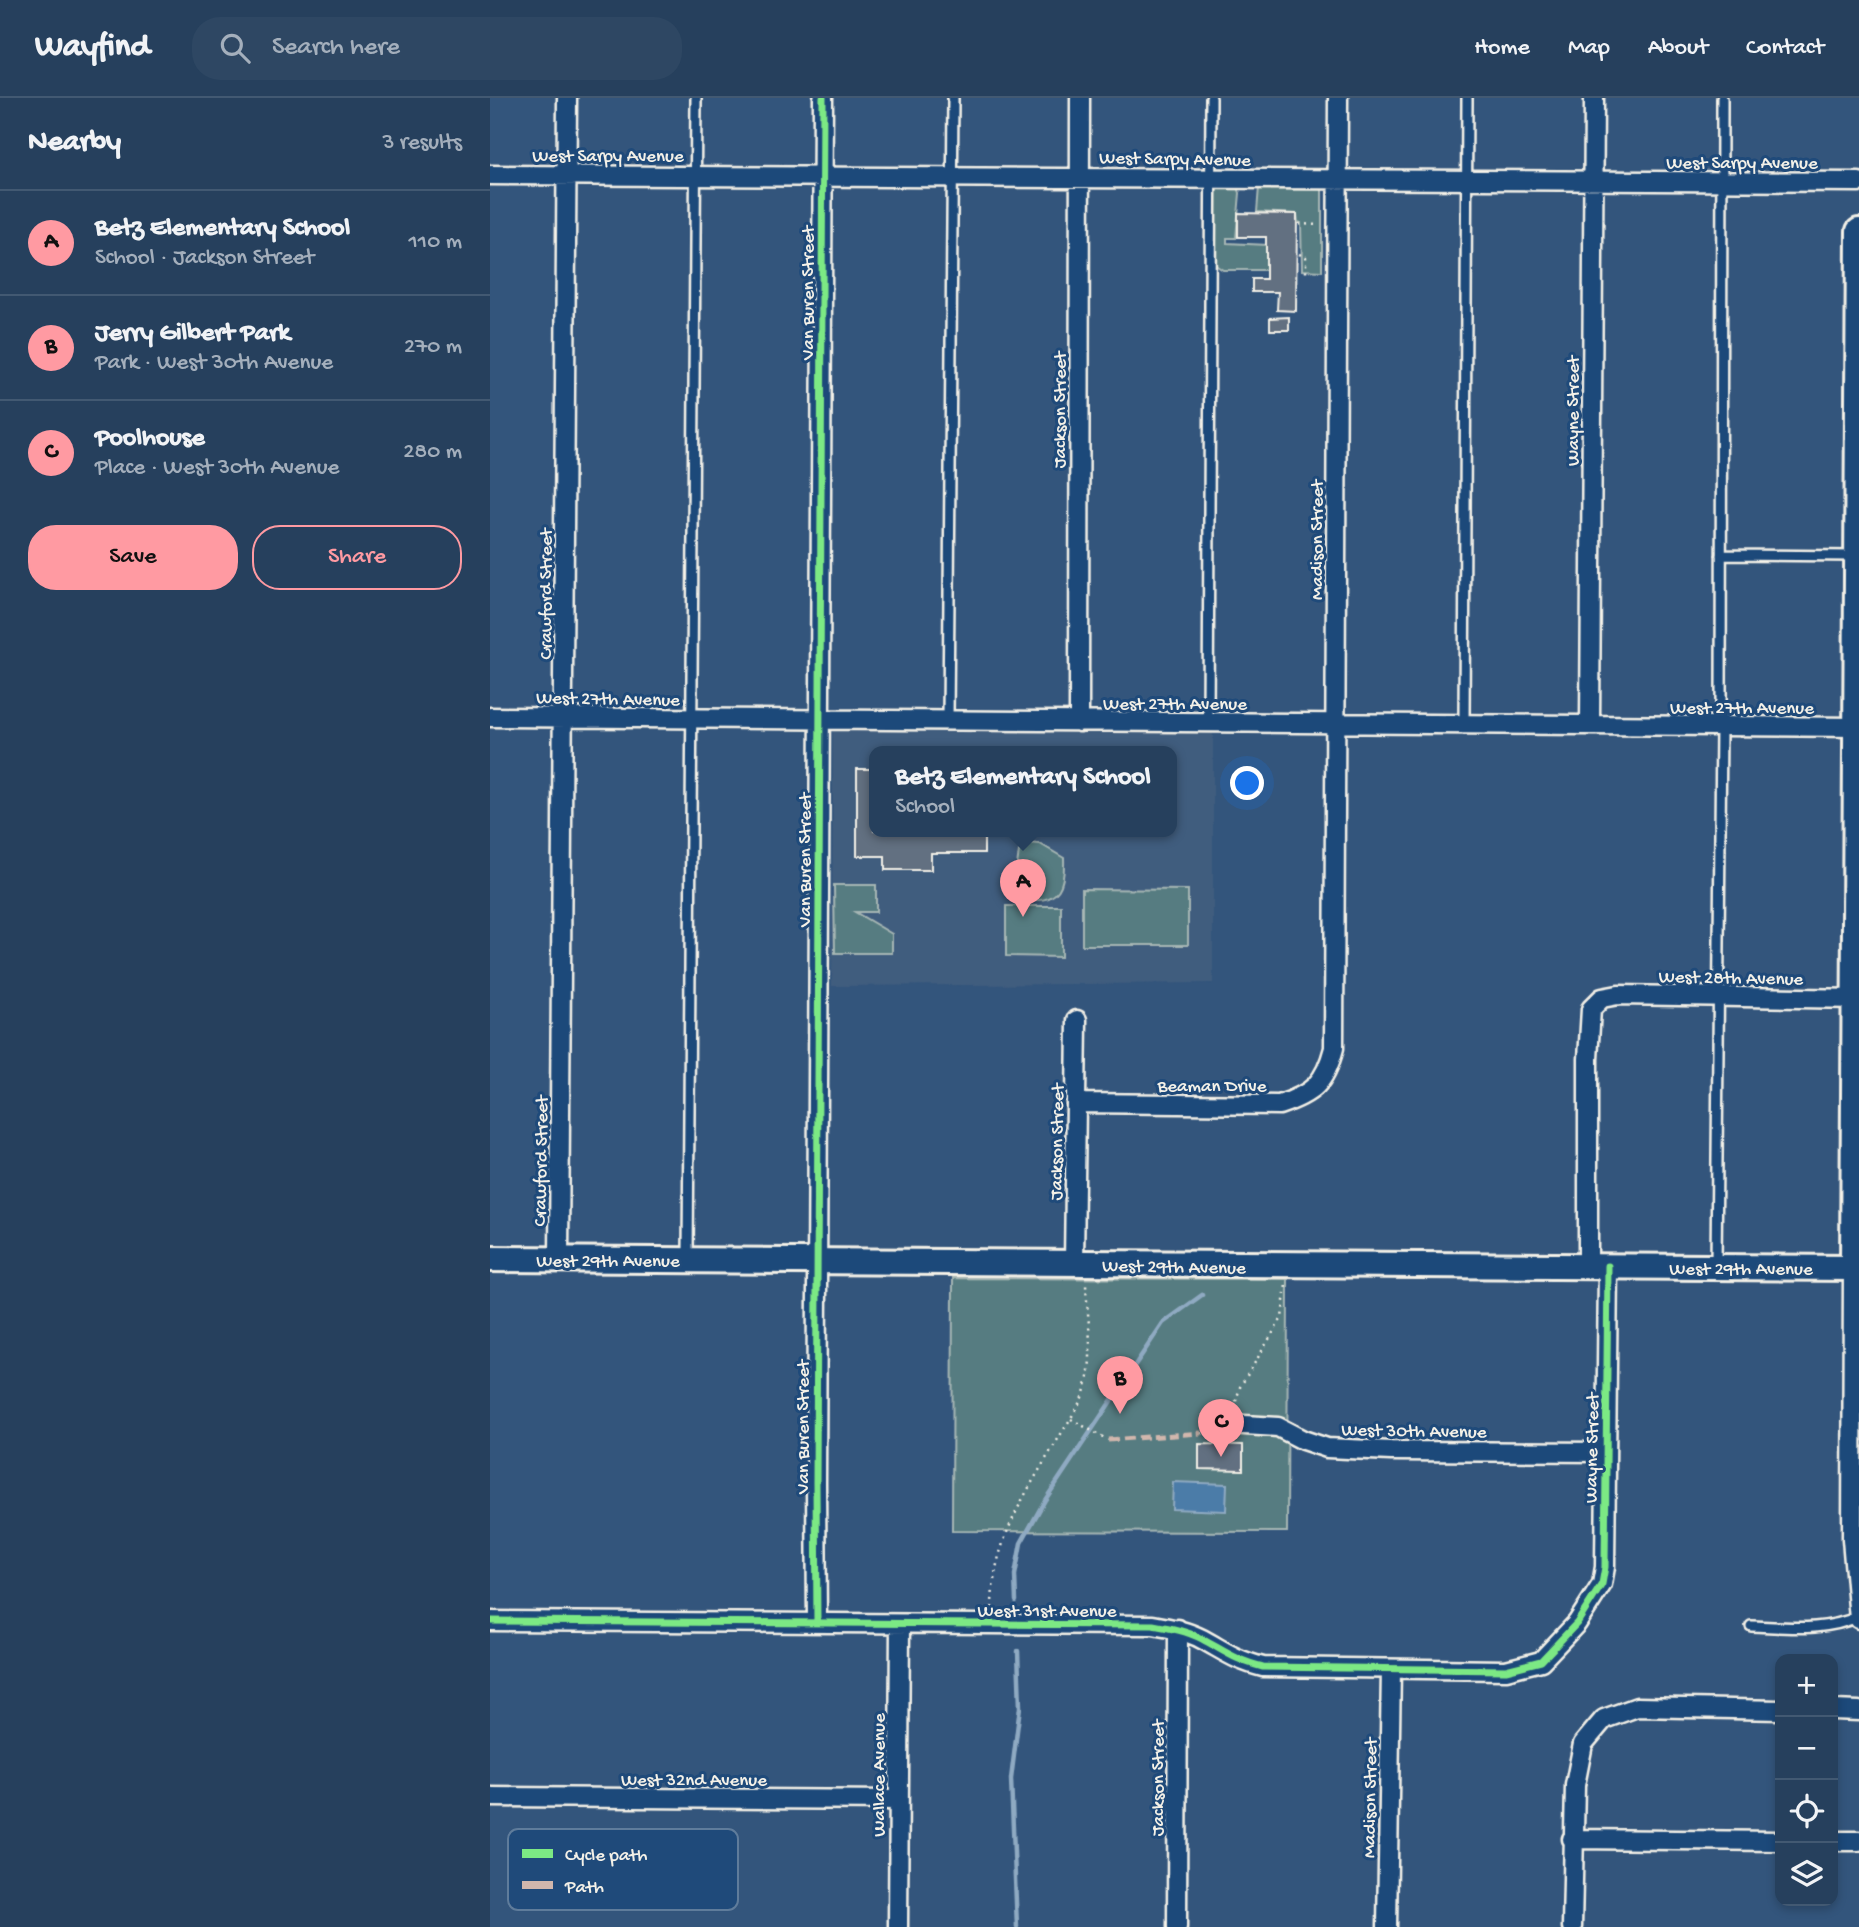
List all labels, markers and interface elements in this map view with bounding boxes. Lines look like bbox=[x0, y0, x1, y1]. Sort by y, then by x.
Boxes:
search box bbox=[192, 17, 682, 80]
text: Wayfind bbox=[35, 29, 150, 67]
icon: search bbox=[216, 29, 254, 67]
text: Search here bbox=[272, 33, 400, 64]
text: Home bbox=[1474, 34, 1530, 63]
text: Map bbox=[1568, 34, 1610, 63]
text: About bbox=[1648, 34, 1708, 63]
text: Contact bbox=[1746, 34, 1824, 63]
text: Nearby bbox=[28, 126, 121, 161]
text: 3 results bbox=[382, 130, 462, 157]
street label: West Sarpy Avenue bbox=[532, 146, 684, 169]
street label: West Sarpy Avenue bbox=[1099, 148, 1251, 173]
street label: West Sarpy Avenue bbox=[1666, 153, 1818, 176]
text: Betz Elementary School bbox=[95, 214, 350, 245]
street label: Van Buren Street bbox=[798, 224, 821, 361]
text: A bbox=[44, 229, 58, 256]
text: 110 m bbox=[409, 229, 462, 256]
text: School · Jackson Street bbox=[95, 245, 314, 272]
text: Jerry Gilbert Park bbox=[95, 319, 290, 350]
text: B bbox=[45, 334, 57, 361]
text: 270 m bbox=[404, 334, 462, 361]
street label: Jackson Street bbox=[1050, 349, 1073, 468]
text: Park · West 30th Avenue bbox=[95, 350, 333, 377]
street label: Wayne Street bbox=[1563, 354, 1586, 466]
text: Poolhouse bbox=[95, 424, 205, 455]
text: C bbox=[45, 439, 57, 466]
text: 280 m bbox=[403, 439, 462, 466]
text: Place · West 30th Avenue bbox=[95, 455, 339, 482]
street label: Madison Street bbox=[1307, 478, 1330, 600]
button: Save bbox=[28, 525, 238, 590]
button: Share bbox=[252, 525, 462, 590]
street label: Crawford Street bbox=[536, 526, 559, 660]
street label: West 27th Avenue bbox=[536, 688, 680, 713]
street label: West 27th Avenue bbox=[1103, 694, 1247, 717]
street label: West 27th Avenue bbox=[1670, 698, 1814, 721]
popup bbox=[869, 746, 1177, 837]
text: Betz Elementary School bbox=[895, 763, 1151, 794]
your location bbox=[1230, 766, 1264, 800]
street label: Van Buren Street bbox=[795, 791, 818, 928]
text: School bbox=[895, 794, 955, 821]
pin: A bbox=[1000, 859, 1046, 917]
street label: West 28th Avenue bbox=[1658, 967, 1804, 992]
street label: Beaman Drive bbox=[1156, 1076, 1267, 1099]
street label: Jackson Street bbox=[1046, 1081, 1071, 1201]
street label: Crawford Street bbox=[530, 1093, 555, 1227]
street label: West 29th Avenue bbox=[536, 1251, 680, 1274]
street label: West 29th Avenue bbox=[1102, 1256, 1246, 1281]
street label: West 29th Avenue bbox=[1669, 1259, 1813, 1282]
pin: B bbox=[1097, 1356, 1143, 1414]
street label: Van Buren Street bbox=[793, 1358, 816, 1495]
street label: Wayne Street bbox=[1581, 1391, 1606, 1503]
pin: C bbox=[1198, 1399, 1244, 1457]
street label: West 30th Avenue bbox=[1341, 1420, 1487, 1445]
street label: West 31st Avenue bbox=[977, 1601, 1117, 1624]
map controls bbox=[1775, 1654, 1838, 1906]
button: + bbox=[1775, 1654, 1838, 1717]
street label: Wallace Avenue bbox=[869, 1713, 892, 1837]
street label: Jackson Street bbox=[1148, 1717, 1171, 1836]
button: − bbox=[1775, 1717, 1838, 1780]
street label: Madison Street bbox=[1359, 1736, 1384, 1858]
street label: West 32nd Avenue bbox=[621, 1770, 767, 1793]
button: locate bbox=[1775, 1780, 1838, 1843]
legend bbox=[508, 1829, 738, 1910]
button: layers bbox=[1775, 1843, 1838, 1906]
text: Cycle path bbox=[565, 1845, 647, 1868]
text: Path bbox=[564, 1877, 604, 1900]

